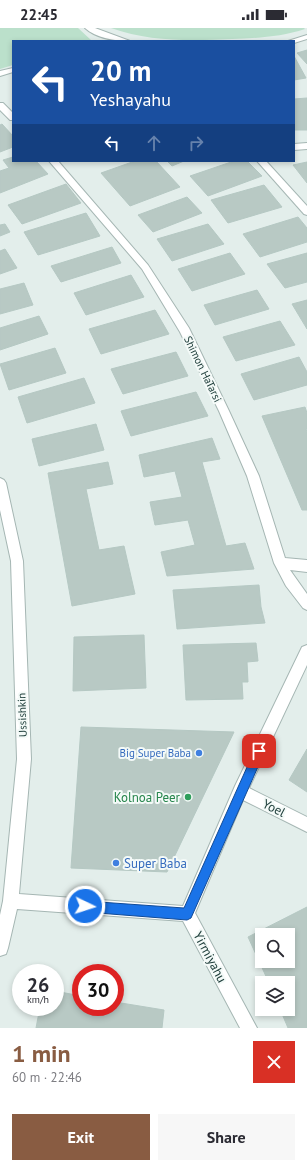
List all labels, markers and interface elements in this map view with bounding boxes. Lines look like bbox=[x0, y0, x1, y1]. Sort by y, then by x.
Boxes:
text: 22:45 bbox=[20, 5, 58, 24]
text: 20 m bbox=[90, 52, 151, 89]
icon: left bbox=[24, 56, 76, 108]
text: Yeshayahu bbox=[90, 88, 171, 111]
icon: left bbox=[101, 132, 123, 154]
icon: ahead bbox=[143, 132, 165, 154]
icon: right bbox=[185, 132, 207, 154]
street label: Shimon HaTarsi bbox=[181, 334, 225, 404]
street label: Ussishkin bbox=[14, 693, 30, 737]
pin bbox=[242, 734, 276, 768]
icon: arrive bbox=[248, 740, 270, 762]
place label: Big Super Baba bbox=[120, 746, 191, 760]
marker: Big Super Baba bbox=[194, 748, 204, 758]
place label: Kolnoa Peer bbox=[114, 789, 181, 806]
marker: Kolnoa Peer bbox=[183, 792, 193, 802]
street label: Yoel bbox=[260, 795, 289, 821]
place label: Super Baba bbox=[124, 855, 187, 872]
marker: Super Baba bbox=[111, 858, 121, 868]
position arrow bbox=[64, 885, 106, 927]
street label: Yirmiyahu bbox=[189, 928, 231, 986]
map controls bbox=[255, 928, 295, 1016]
button: search bbox=[255, 928, 295, 968]
speed limit sign: 30 bbox=[72, 964, 124, 1016]
text: 26 bbox=[27, 972, 49, 998]
button: layers bbox=[255, 976, 295, 1016]
text: km/h bbox=[27, 993, 49, 1006]
text: 1 min bbox=[12, 1038, 71, 1069]
button: close bbox=[253, 1041, 295, 1083]
text: 60 m · 22:46 bbox=[12, 1069, 82, 1086]
button: Exit bbox=[12, 1114, 150, 1160]
button: Share bbox=[158, 1114, 295, 1160]

